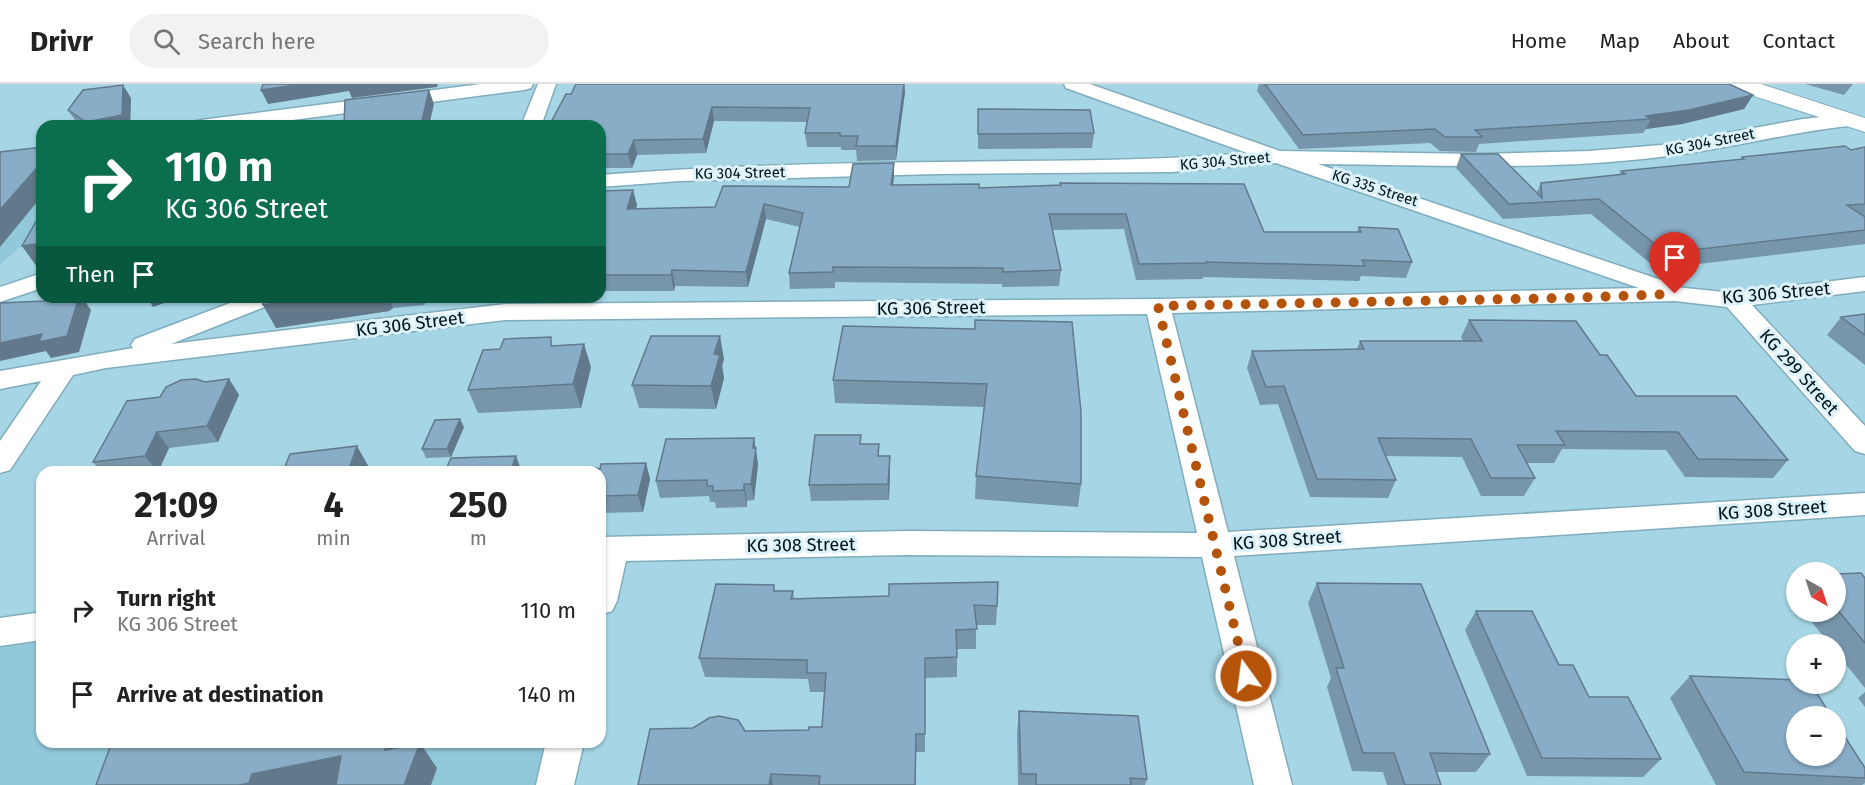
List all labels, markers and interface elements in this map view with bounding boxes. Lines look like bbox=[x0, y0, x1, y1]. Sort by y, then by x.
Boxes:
search box bbox=[129, 14, 549, 68]
text: Drivr bbox=[30, 25, 93, 58]
icon: search bbox=[150, 25, 183, 58]
text: Search here bbox=[198, 28, 315, 55]
text: Home bbox=[1511, 28, 1567, 54]
text: Map bbox=[1600, 28, 1640, 54]
text: About bbox=[1673, 28, 1730, 54]
text: Contact bbox=[1763, 28, 1835, 54]
street label: KG 304 Street bbox=[1664, 124, 1757, 159]
text: 110 m bbox=[165, 142, 273, 192]
icon: right bbox=[66, 144, 144, 222]
street label: KG 304 Street bbox=[1179, 148, 1271, 174]
street label: KG 304 Street bbox=[695, 163, 786, 183]
street label: KG 335 Street bbox=[1330, 166, 1421, 211]
text: KG 306 Street bbox=[165, 193, 328, 225]
pin bbox=[1649, 232, 1700, 294]
icon: arrive bbox=[1658, 241, 1691, 274]
icon: arrive bbox=[127, 258, 160, 291]
text: Then bbox=[66, 261, 115, 288]
street label: KG 306 Street bbox=[1721, 277, 1832, 309]
street label: KG 306 Street bbox=[876, 296, 986, 320]
street label: KG 306 Street bbox=[355, 306, 466, 342]
street label: KG 299 Street bbox=[1755, 325, 1844, 420]
text: 21:09 bbox=[134, 483, 218, 527]
text: 4 bbox=[323, 483, 344, 527]
text: 250 bbox=[449, 483, 508, 527]
street label: KG 308 Street bbox=[1717, 495, 1828, 525]
street label: KG 308 Street bbox=[1232, 525, 1343, 555]
text: Arrival bbox=[147, 526, 205, 550]
text: min bbox=[316, 526, 351, 550]
text: m bbox=[470, 526, 487, 550]
street label: KG 308 Street bbox=[746, 533, 856, 557]
north arrow bbox=[1786, 562, 1846, 622]
map controls bbox=[1786, 562, 1846, 766]
text: Turn right bbox=[117, 585, 216, 612]
icon: right bbox=[66, 594, 99, 627]
text: 110 m bbox=[520, 597, 576, 624]
text: KG 306 Street bbox=[117, 612, 238, 636]
button: + bbox=[1786, 634, 1846, 694]
position arrow bbox=[1214, 644, 1278, 708]
icon: arrive bbox=[66, 678, 99, 711]
text: Arrive at destination bbox=[117, 681, 324, 708]
text: 140 m bbox=[518, 681, 576, 708]
button: − bbox=[1786, 706, 1846, 766]

